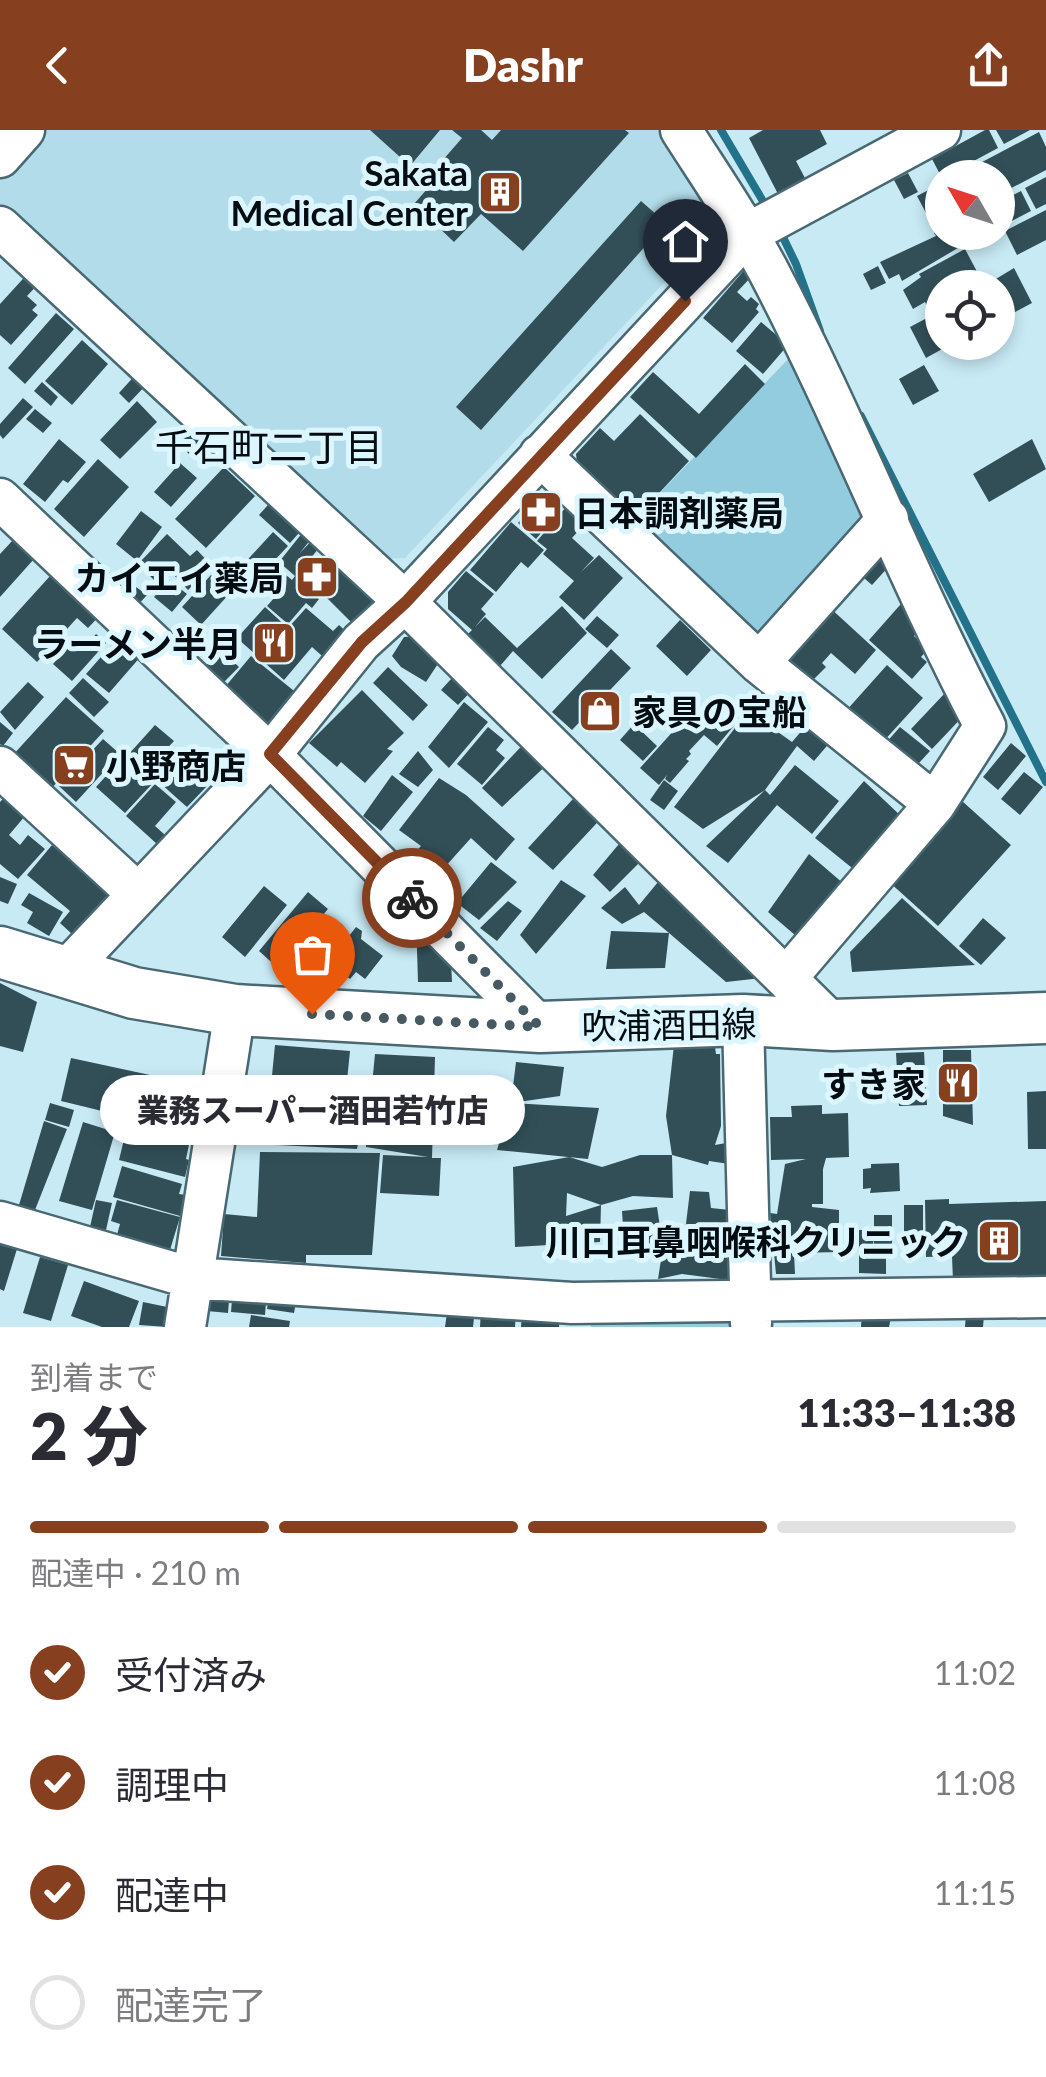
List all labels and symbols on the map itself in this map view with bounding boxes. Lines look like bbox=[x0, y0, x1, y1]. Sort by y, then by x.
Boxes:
place label: Sakata Medical Center bbox=[231, 151, 468, 233]
north arrow bbox=[925, 160, 1015, 250]
building icon: Sakata Medical Center bbox=[477, 169, 523, 215]
pin bbox=[643, 199, 728, 302]
district label: 千石町二丁目 bbox=[155, 423, 383, 469]
pharmacy icon: 日本調剤薬局 bbox=[518, 489, 564, 535]
place label: 日本調剤薬局 bbox=[574, 491, 784, 533]
pharmacy icon: カイエイ薬局 bbox=[294, 554, 340, 600]
place label: カイエイ薬局 bbox=[74, 556, 284, 598]
restaurant icon: ラーメン半月 bbox=[251, 620, 297, 666]
place label: ラーメン半月 bbox=[33, 622, 242, 664]
shop icon: 家具の宝船 bbox=[577, 688, 623, 734]
place label: 家具の宝船 bbox=[632, 690, 807, 732]
supermarket icon: 小野商店 bbox=[51, 742, 97, 788]
place label: 小野商店 bbox=[106, 744, 246, 786]
courier bbox=[362, 848, 462, 948]
pin bbox=[270, 912, 355, 1015]
street label: 吹浦酒田線 bbox=[581, 1001, 757, 1047]
restaurant icon: すき家 bbox=[935, 1060, 981, 1106]
place label: すき家 bbox=[821, 1062, 926, 1104]
callout: 業務スーパー酒田若竹店 bbox=[100, 1074, 524, 1144]
building icon: 川口耳鼻咽喉科クリニック bbox=[976, 1218, 1022, 1264]
place label: 川口耳鼻咽喉科クリニック bbox=[546, 1220, 966, 1262]

